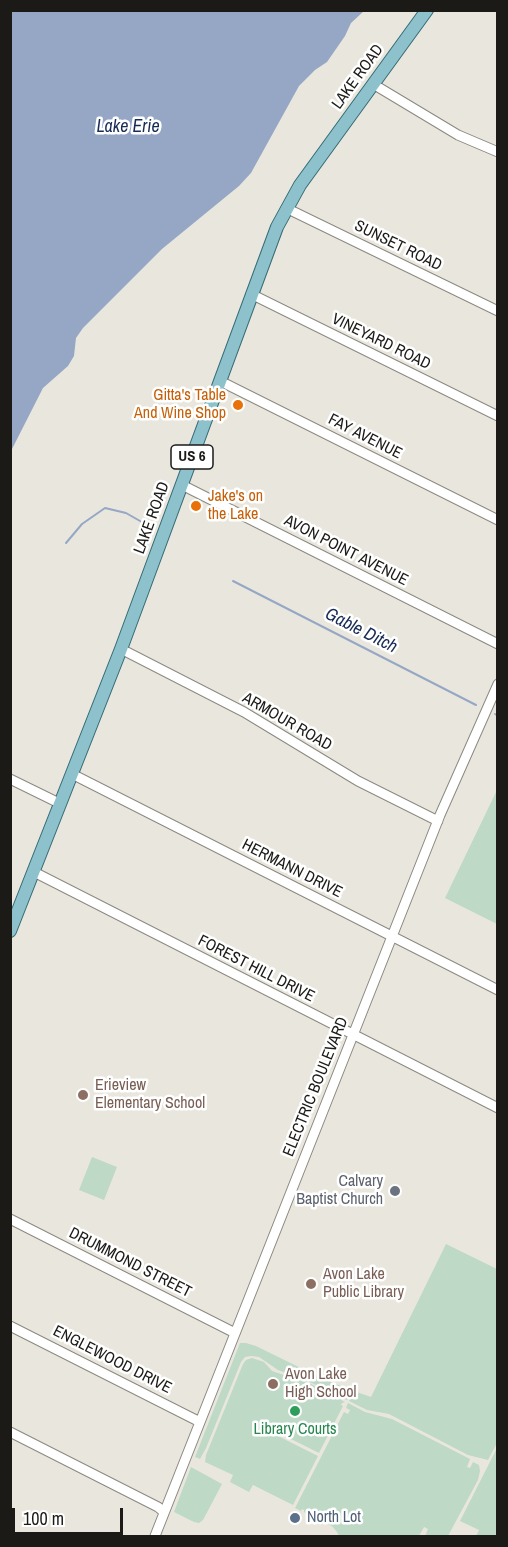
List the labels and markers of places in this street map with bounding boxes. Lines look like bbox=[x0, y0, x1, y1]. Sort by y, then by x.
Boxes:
place label: Gitta's Table And Wine Shop bbox=[134, 386, 226, 424]
marker: Gitta's Table And Wine Shop bbox=[231, 398, 245, 412]
place label: Jake's on the Lake bbox=[208, 487, 263, 525]
marker: Jake's on the Lake bbox=[189, 499, 203, 513]
place label: Erieview Elementary School bbox=[95, 1076, 205, 1114]
marker: Erieview Elementary School bbox=[76, 1088, 90, 1102]
place label: Calvary Baptist Church bbox=[296, 1172, 383, 1210]
marker: Calvary Baptist Church bbox=[388, 1184, 402, 1198]
place label: Avon Lake Public Library bbox=[323, 1265, 404, 1303]
marker: Avon Lake Public Library bbox=[304, 1277, 318, 1291]
place label: Avon Lake High School bbox=[285, 1365, 356, 1403]
marker: Avon Lake High School bbox=[266, 1377, 280, 1391]
marker: Library Courts bbox=[288, 1404, 302, 1418]
place label: Library Courts bbox=[253, 1420, 337, 1440]
place label: North Lot bbox=[307, 1508, 361, 1528]
marker: North Lot bbox=[288, 1511, 302, 1525]

